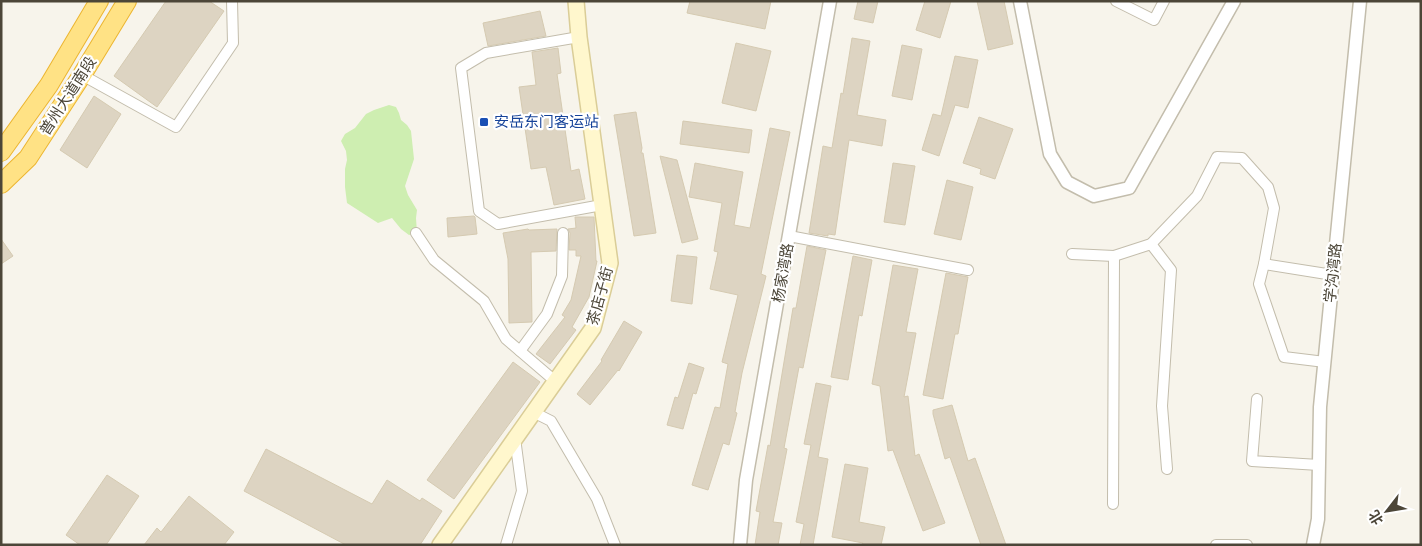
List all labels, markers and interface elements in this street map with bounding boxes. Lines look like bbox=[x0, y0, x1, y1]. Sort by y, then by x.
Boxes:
street label: 普州大道南段 bbox=[36, 53, 100, 139]
place label: 安岳东门客运站 bbox=[494, 113, 599, 131]
marker: 安岳东门客运站 bbox=[478, 116, 490, 128]
street label: 杨家湾路 bbox=[769, 242, 797, 304]
street label: 学沟湾路 bbox=[1321, 242, 1345, 304]
street label: 茶店子街 bbox=[584, 265, 616, 327]
north arrow bbox=[1362, 486, 1412, 536]
text: 北 bbox=[1365, 507, 1387, 528]

